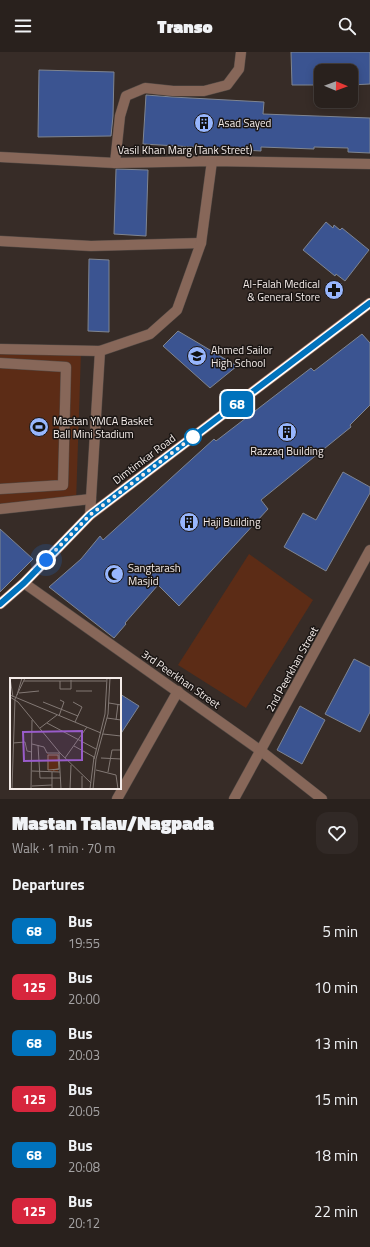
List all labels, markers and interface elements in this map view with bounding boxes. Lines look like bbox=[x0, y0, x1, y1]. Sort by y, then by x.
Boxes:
text: Transo bbox=[157, 13, 213, 40]
icon: menu bbox=[12, 15, 34, 37]
icon: search bbox=[336, 15, 358, 37]
north arrow bbox=[314, 64, 358, 108]
map controls bbox=[314, 64, 358, 108]
building icon: Asad Sayed bbox=[193, 112, 215, 134]
place label: Asad Sayed bbox=[218, 115, 272, 131]
street label: Vasil Khan Marg (Tank Street) bbox=[118, 142, 252, 158]
place label: Al-Falah Medical & General Store bbox=[243, 276, 320, 305]
pharmacy icon: Al-Falah Medical & General Store bbox=[323, 279, 345, 301]
place label: Ahmed Sailor High School bbox=[211, 342, 273, 371]
school or university icon: Ahmed Sailor High School bbox=[186, 345, 208, 367]
line badge: 68 bbox=[219, 391, 255, 417]
text: 68 bbox=[229, 393, 245, 414]
place label: Mastan YMCA Basket Ball Mini Stadium bbox=[53, 413, 153, 442]
sports icon: Mastan YMCA Basket Ball Mini Stadium bbox=[28, 416, 50, 438]
building icon: Razzaq Building bbox=[276, 421, 298, 443]
unlabelled marker bbox=[184, 428, 202, 446]
street label: Dimtimkar Road bbox=[109, 430, 179, 488]
place label: Razzaq Building bbox=[250, 443, 324, 459]
building icon: Haji Building bbox=[178, 511, 200, 533]
place label: Haji Building bbox=[203, 514, 261, 530]
your location bbox=[36, 550, 56, 570]
place label: Sangtarash Masjid bbox=[128, 560, 181, 589]
mosque icon: Sangtarash Masjid bbox=[103, 563, 125, 585]
street label: 2nd Peerkhan Street bbox=[262, 623, 322, 714]
street label: 3rd Peerkhan Street bbox=[138, 646, 224, 712]
inset map bbox=[10, 678, 121, 789]
text: Mastan Talav/Nagpada bbox=[12, 808, 214, 837]
button: heart bbox=[316, 812, 358, 854]
text: Walk · 1 min · 70 m bbox=[12, 838, 115, 858]
text: Departures bbox=[12, 873, 85, 896]
text: Bus bbox=[68, 910, 93, 933]
text: 68 bbox=[26, 920, 42, 941]
text: 5 min bbox=[322, 920, 358, 943]
text: 19:55 bbox=[68, 933, 100, 953]
text: Bus bbox=[68, 966, 93, 989]
text: 125 bbox=[22, 976, 46, 997]
text: 10 min bbox=[314, 976, 358, 999]
text: 20:00 bbox=[68, 989, 100, 1009]
text: Bus bbox=[68, 1022, 93, 1045]
text: 68 bbox=[26, 1032, 42, 1053]
text: 13 min bbox=[314, 1032, 358, 1055]
text: 20:03 bbox=[68, 1045, 100, 1065]
text: Bus bbox=[68, 1078, 93, 1101]
text: 125 bbox=[22, 1088, 46, 1109]
text: 15 min bbox=[314, 1088, 358, 1111]
text: 20:05 bbox=[68, 1101, 100, 1121]
text: Bus bbox=[68, 1134, 93, 1157]
text: 68 bbox=[26, 1144, 42, 1165]
text: 18 min bbox=[314, 1144, 358, 1167]
text: 20:08 bbox=[68, 1157, 100, 1177]
text: Bus bbox=[68, 1190, 93, 1213]
text: 125 bbox=[22, 1200, 46, 1221]
text: 22 min bbox=[314, 1200, 358, 1223]
text: 20:12 bbox=[68, 1213, 100, 1233]

